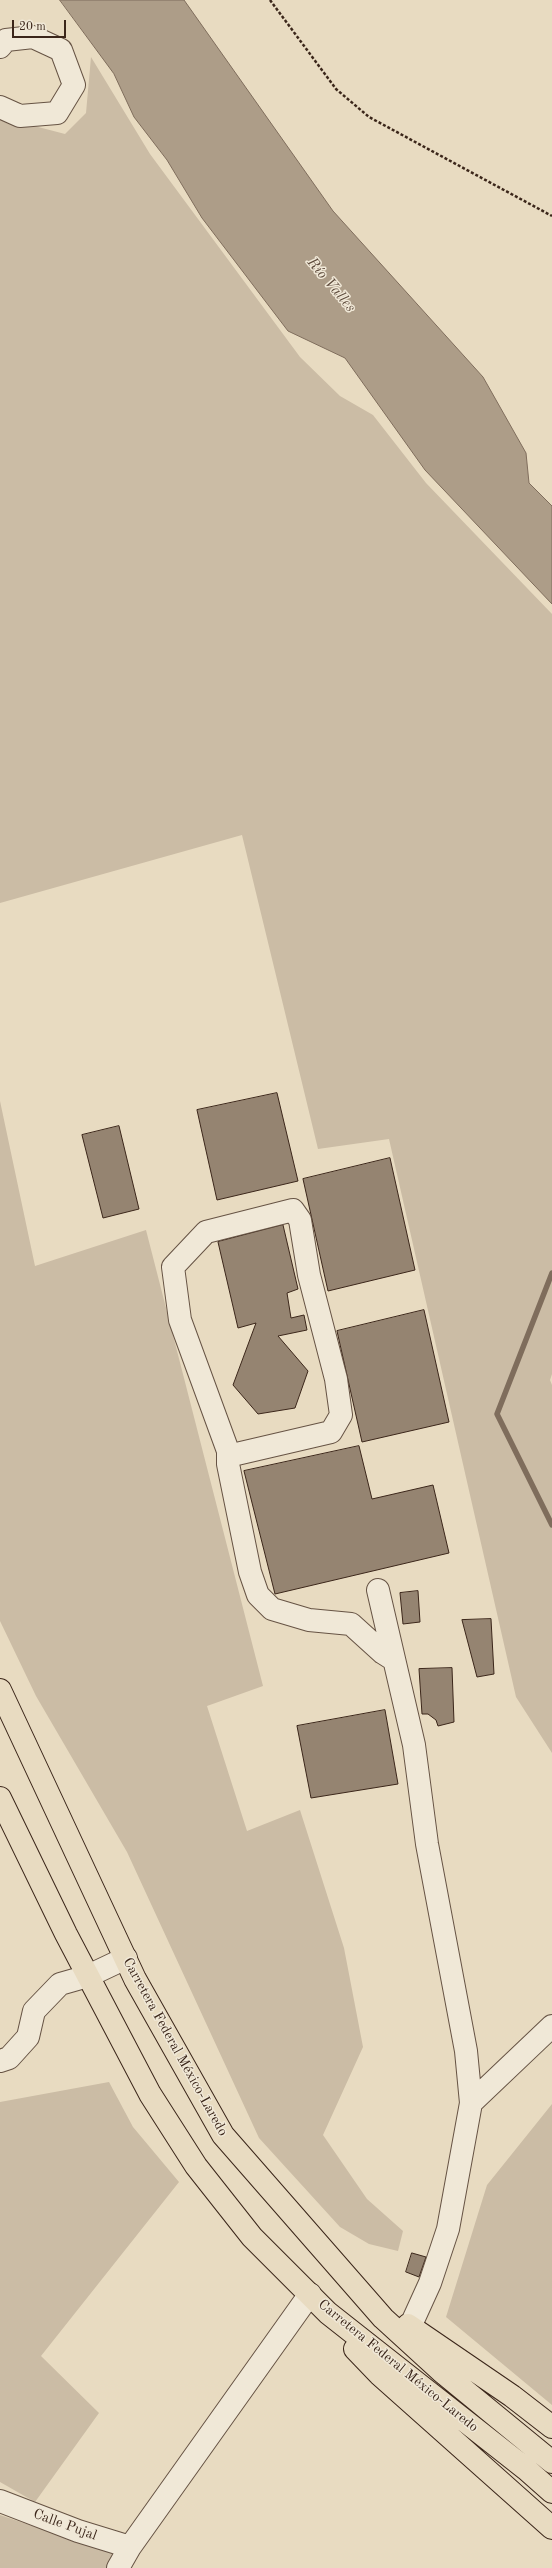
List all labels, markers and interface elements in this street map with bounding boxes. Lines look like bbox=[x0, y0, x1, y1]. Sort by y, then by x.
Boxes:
scale bar bbox=[14, 12, 68, 38]
text: 20 m bbox=[19, 21, 46, 33]
water label: Río Valles bbox=[303, 254, 359, 316]
street label: Carretera Federal México-Laredo bbox=[119, 1955, 231, 2139]
street label: Carretera Federal México-Laredo bbox=[314, 2296, 482, 2436]
street label: Calle Pujal bbox=[31, 2506, 99, 2544]

